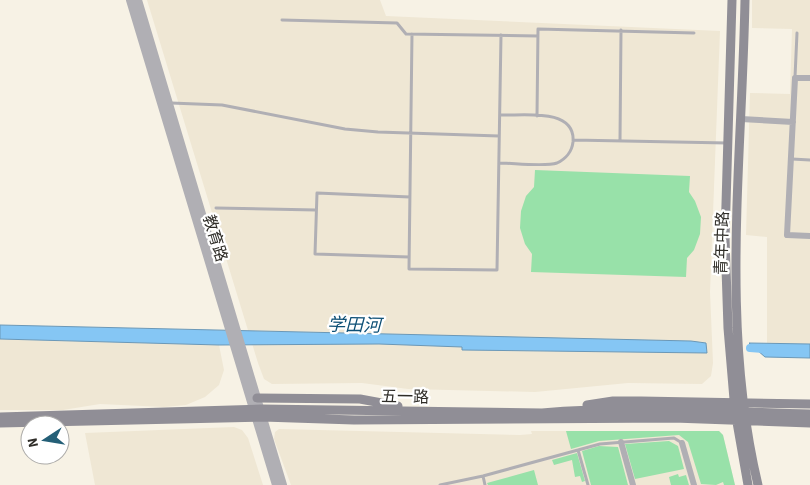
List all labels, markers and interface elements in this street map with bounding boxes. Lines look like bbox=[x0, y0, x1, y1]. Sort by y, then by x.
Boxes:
street label: 青年中路 bbox=[710, 211, 734, 275]
street label: 教育路 bbox=[198, 212, 233, 264]
water label: 学田河 bbox=[327, 313, 384, 339]
street label: 五一路 bbox=[381, 386, 429, 408]
north arrow bbox=[20, 415, 70, 465]
text: N bbox=[23, 436, 44, 449]

